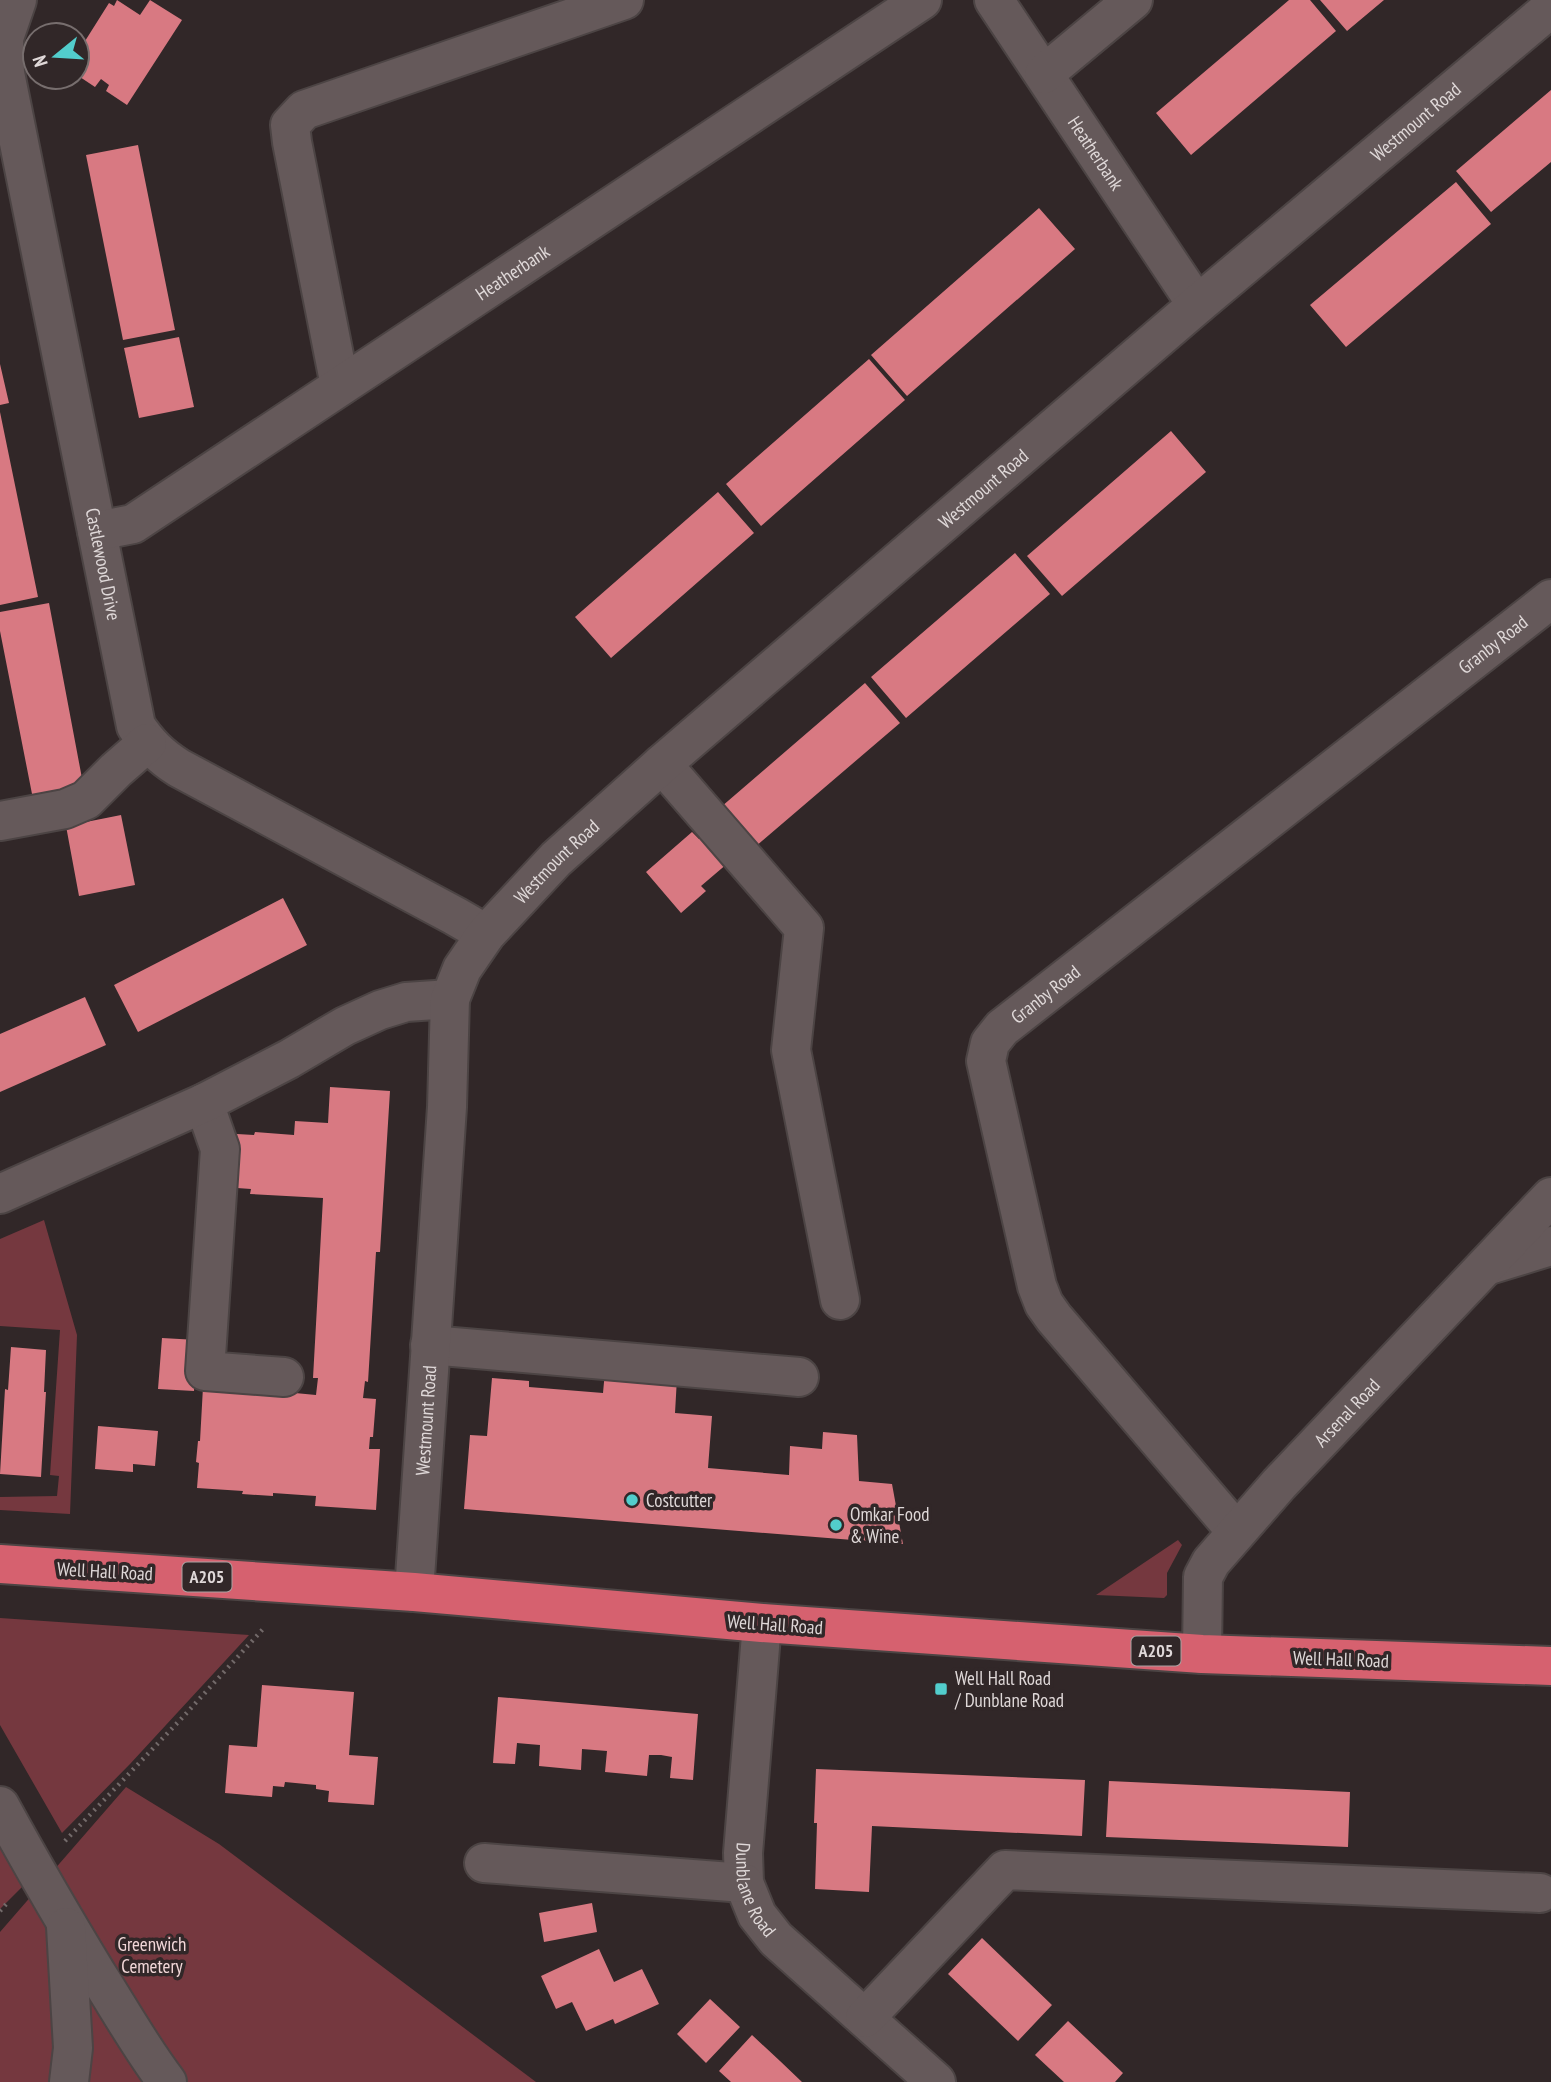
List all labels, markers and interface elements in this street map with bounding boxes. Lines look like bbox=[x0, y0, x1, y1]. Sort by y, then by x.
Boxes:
north arrow bbox=[21, 21, 91, 91]
text: N bbox=[27, 53, 53, 70]
street label: Westmount Road bbox=[1365, 77, 1466, 166]
street label: Heatherbank bbox=[1063, 112, 1130, 195]
street label: Heatherbank bbox=[471, 239, 554, 305]
street label: Westmount Road bbox=[933, 443, 1033, 534]
street label: Castlewood Drive bbox=[81, 506, 127, 623]
street label: Granby Road bbox=[1453, 610, 1532, 679]
street label: Westmount Road bbox=[508, 814, 604, 909]
street label: Granby Road bbox=[1006, 960, 1085, 1029]
street label: Westmount Road bbox=[410, 1364, 441, 1476]
street label: Arsenal Road bbox=[1309, 1373, 1385, 1452]
place label: Costcutter bbox=[646, 1488, 713, 1512]
marker: Costcutter bbox=[624, 1492, 640, 1508]
place label: Omkar Food & Wine bbox=[850, 1502, 930, 1548]
marker: Omkar Food & Wine bbox=[828, 1517, 844, 1533]
street label: Well Hall Road bbox=[56, 1557, 154, 1585]
road number: A205 bbox=[182, 1562, 232, 1592]
street label: Well Hall Road bbox=[726, 1609, 824, 1639]
road number: A205 bbox=[1132, 1636, 1180, 1666]
street label: Well Hall Road bbox=[1293, 1645, 1389, 1673]
place label: Well Hall Road / Dunblane Road bbox=[954, 1666, 1064, 1712]
marker: Well Hall Road / Dunblane Road bbox=[933, 1681, 949, 1697]
street label: Dunblane Road bbox=[731, 1841, 782, 1942]
park label: Greenwich Cemetery bbox=[118, 1932, 186, 1978]

